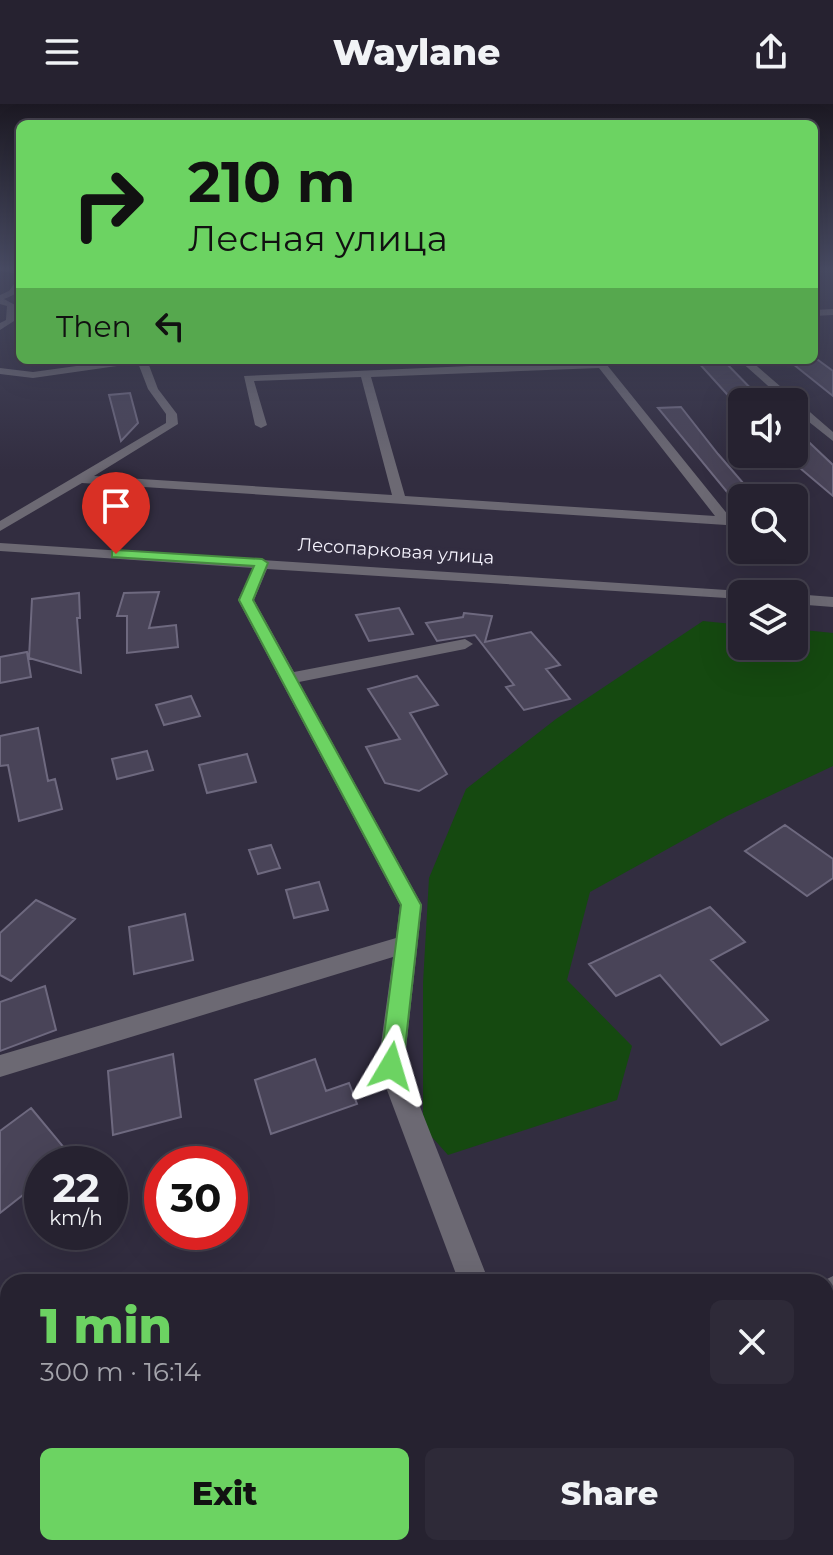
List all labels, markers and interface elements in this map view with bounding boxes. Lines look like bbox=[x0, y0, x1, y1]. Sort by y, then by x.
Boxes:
icon: menu bbox=[40, 30, 84, 74]
text: Waylane bbox=[333, 30, 500, 74]
icon: share bbox=[749, 30, 793, 74]
text: 210 m bbox=[188, 148, 356, 216]
icon: right bbox=[56, 152, 160, 256]
text: Лесная улица bbox=[188, 216, 448, 260]
icon: left bbox=[148, 304, 192, 348]
text: Then bbox=[56, 308, 132, 345]
map controls bbox=[728, 388, 808, 660]
button: sound bbox=[728, 388, 808, 468]
pin bbox=[82, 472, 150, 554]
icon: arrive bbox=[94, 484, 138, 528]
button: search bbox=[728, 484, 808, 564]
street label: Лесопарковая улица bbox=[297, 533, 495, 569]
button: layers bbox=[728, 580, 808, 660]
position arrow bbox=[349, 1024, 433, 1108]
speed limit sign: 30 bbox=[144, 1146, 248, 1250]
text: 22 bbox=[52, 1163, 100, 1212]
text: km/h bbox=[49, 1206, 103, 1230]
text: 1 min bbox=[40, 1297, 172, 1355]
button: close bbox=[710, 1300, 794, 1384]
text: 300 m · 16:14 bbox=[40, 1356, 201, 1388]
button: Exit bbox=[40, 1448, 409, 1540]
button: Share bbox=[425, 1448, 794, 1540]

